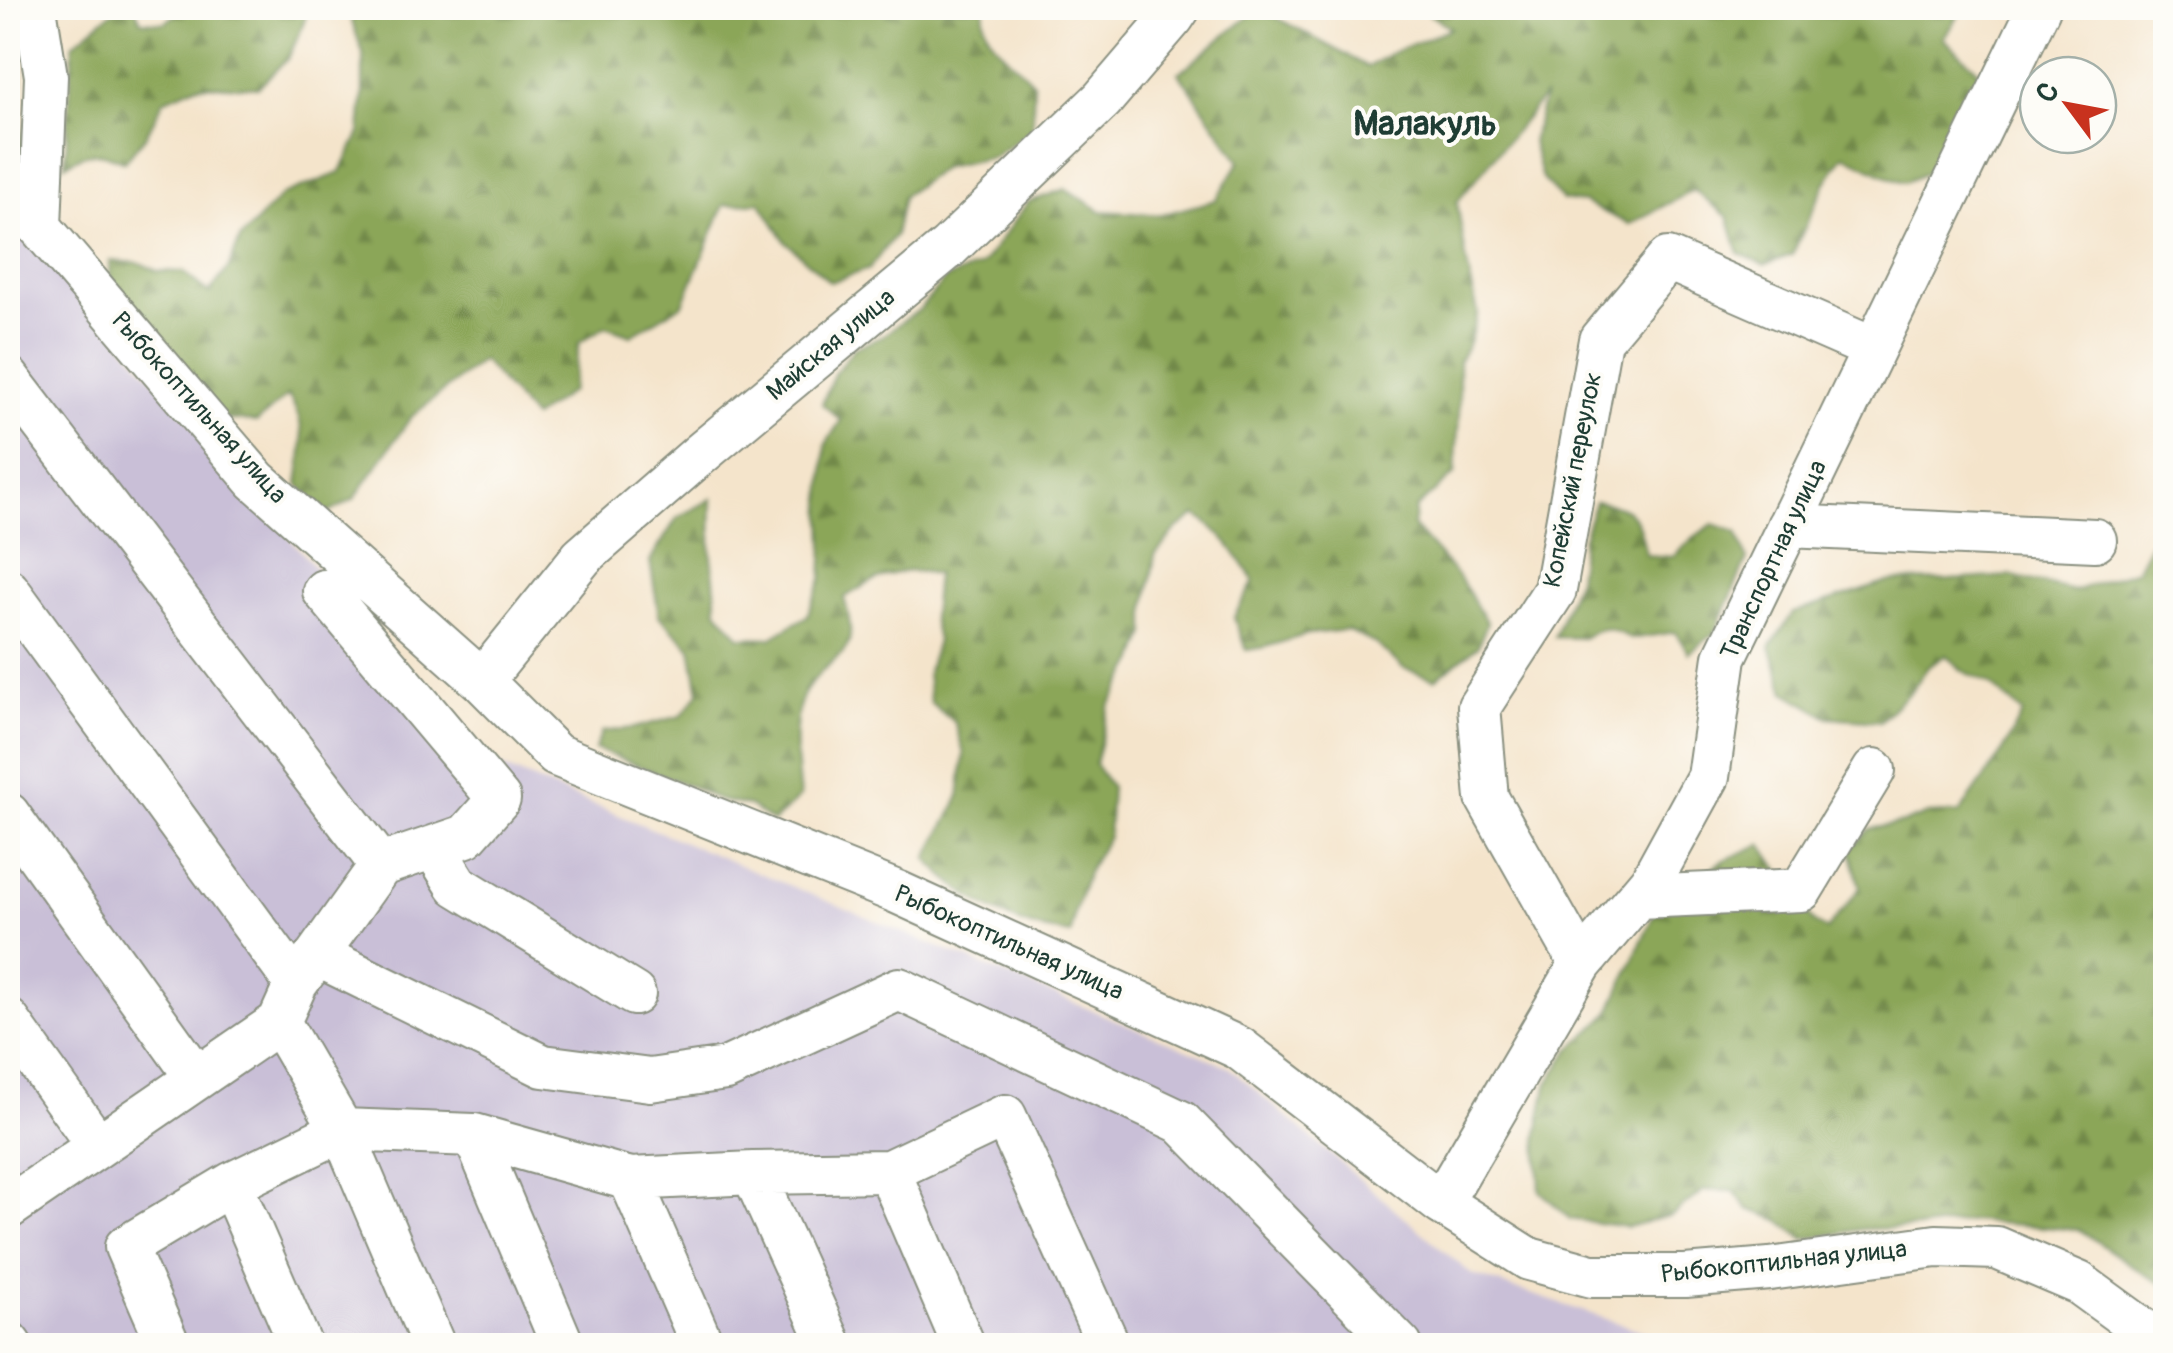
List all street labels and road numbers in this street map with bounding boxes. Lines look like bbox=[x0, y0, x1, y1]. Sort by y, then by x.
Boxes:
street label: Майская улица bbox=[760, 282, 902, 408]
street label: Рыбокоптильная улица bbox=[105, 306, 293, 510]
street label: Копейский переулок bbox=[1537, 370, 1609, 590]
street label: Транспортная улица bbox=[1714, 455, 1834, 665]
street label: Рыбокоптильная улица bbox=[890, 879, 1128, 1007]
street label: Рыбокоптильная улица bbox=[1659, 1234, 1909, 1290]

